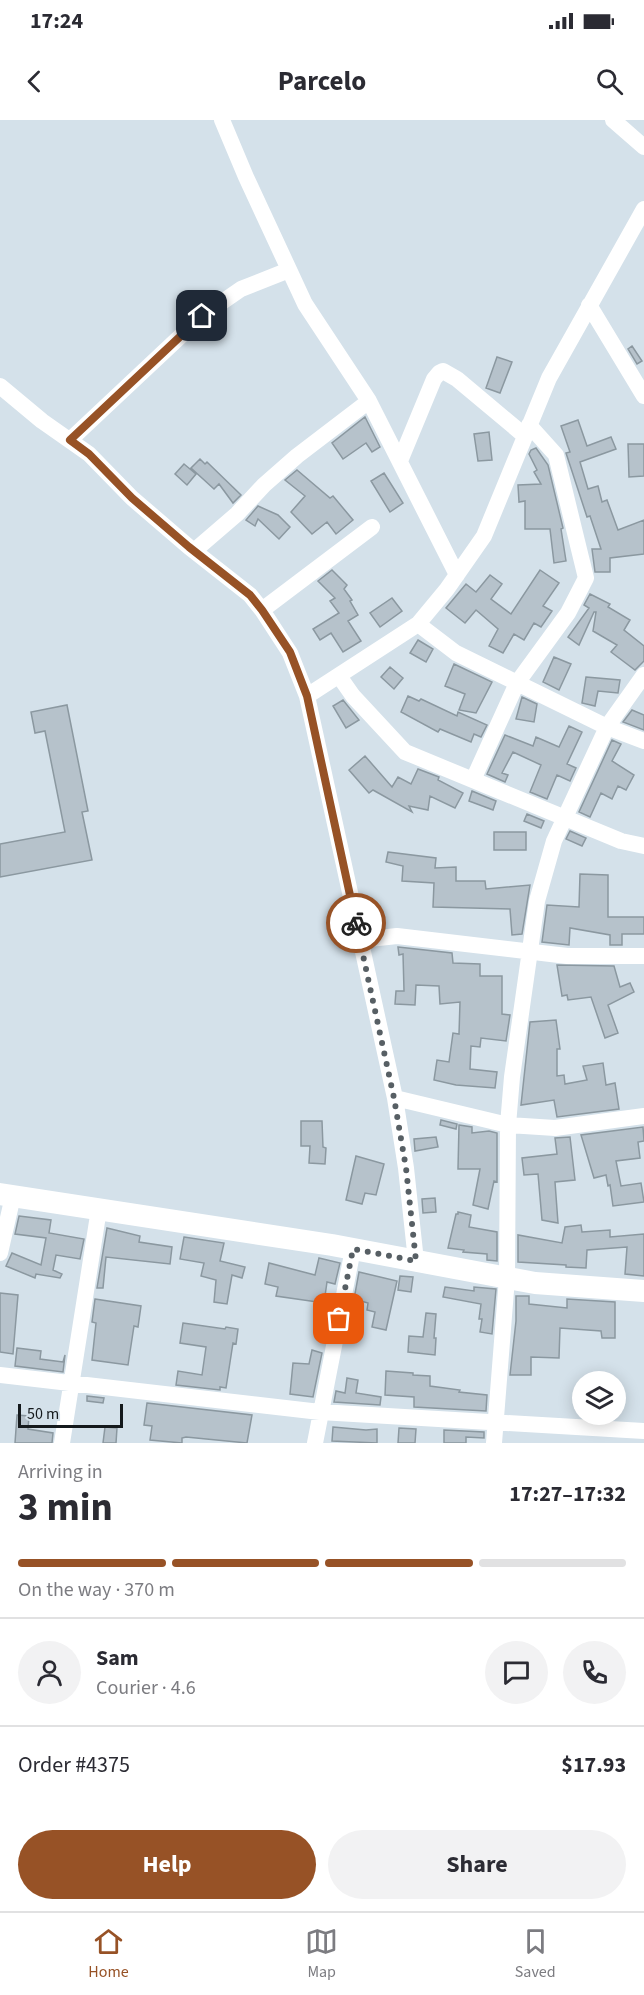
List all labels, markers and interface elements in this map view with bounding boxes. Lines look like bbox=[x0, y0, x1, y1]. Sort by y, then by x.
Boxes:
text: 17:24 bbox=[30, 5, 83, 37]
text: Parcelo bbox=[278, 62, 366, 101]
icon: back bbox=[18, 65, 51, 98]
icon: search bbox=[593, 65, 626, 98]
pin bbox=[176, 290, 227, 341]
icon: home bbox=[185, 299, 218, 332]
courier bbox=[326, 893, 386, 953]
icon: bike bbox=[340, 907, 373, 940]
pin bbox=[313, 1293, 364, 1344]
icon: bag bbox=[322, 1302, 355, 1335]
map controls bbox=[572, 1371, 626, 1425]
button: layers bbox=[572, 1371, 626, 1425]
scale bar bbox=[18, 1401, 123, 1428]
text: 50 m bbox=[27, 1403, 59, 1425]
text: Arriving in bbox=[18, 1458, 103, 1486]
text: 17:27–17:32 bbox=[509, 1478, 626, 1510]
text: 3 min bbox=[18, 1480, 113, 1536]
text: On the way · 370 m bbox=[18, 1576, 175, 1604]
button: person bbox=[18, 1641, 81, 1704]
button: chat bbox=[485, 1641, 548, 1704]
button: phone bbox=[563, 1641, 626, 1704]
text: Sam bbox=[96, 1642, 139, 1674]
text: Courier · 4.6 bbox=[96, 1674, 196, 1702]
text: Order #4375 bbox=[18, 1749, 130, 1781]
text: $17.93 bbox=[561, 1749, 626, 1781]
button: Help bbox=[18, 1830, 316, 1899]
button: Share bbox=[328, 1830, 626, 1899]
tab: Home bbox=[88, 1925, 129, 1983]
tab: Map bbox=[305, 1925, 338, 1983]
tab: Saved bbox=[515, 1925, 556, 1983]

